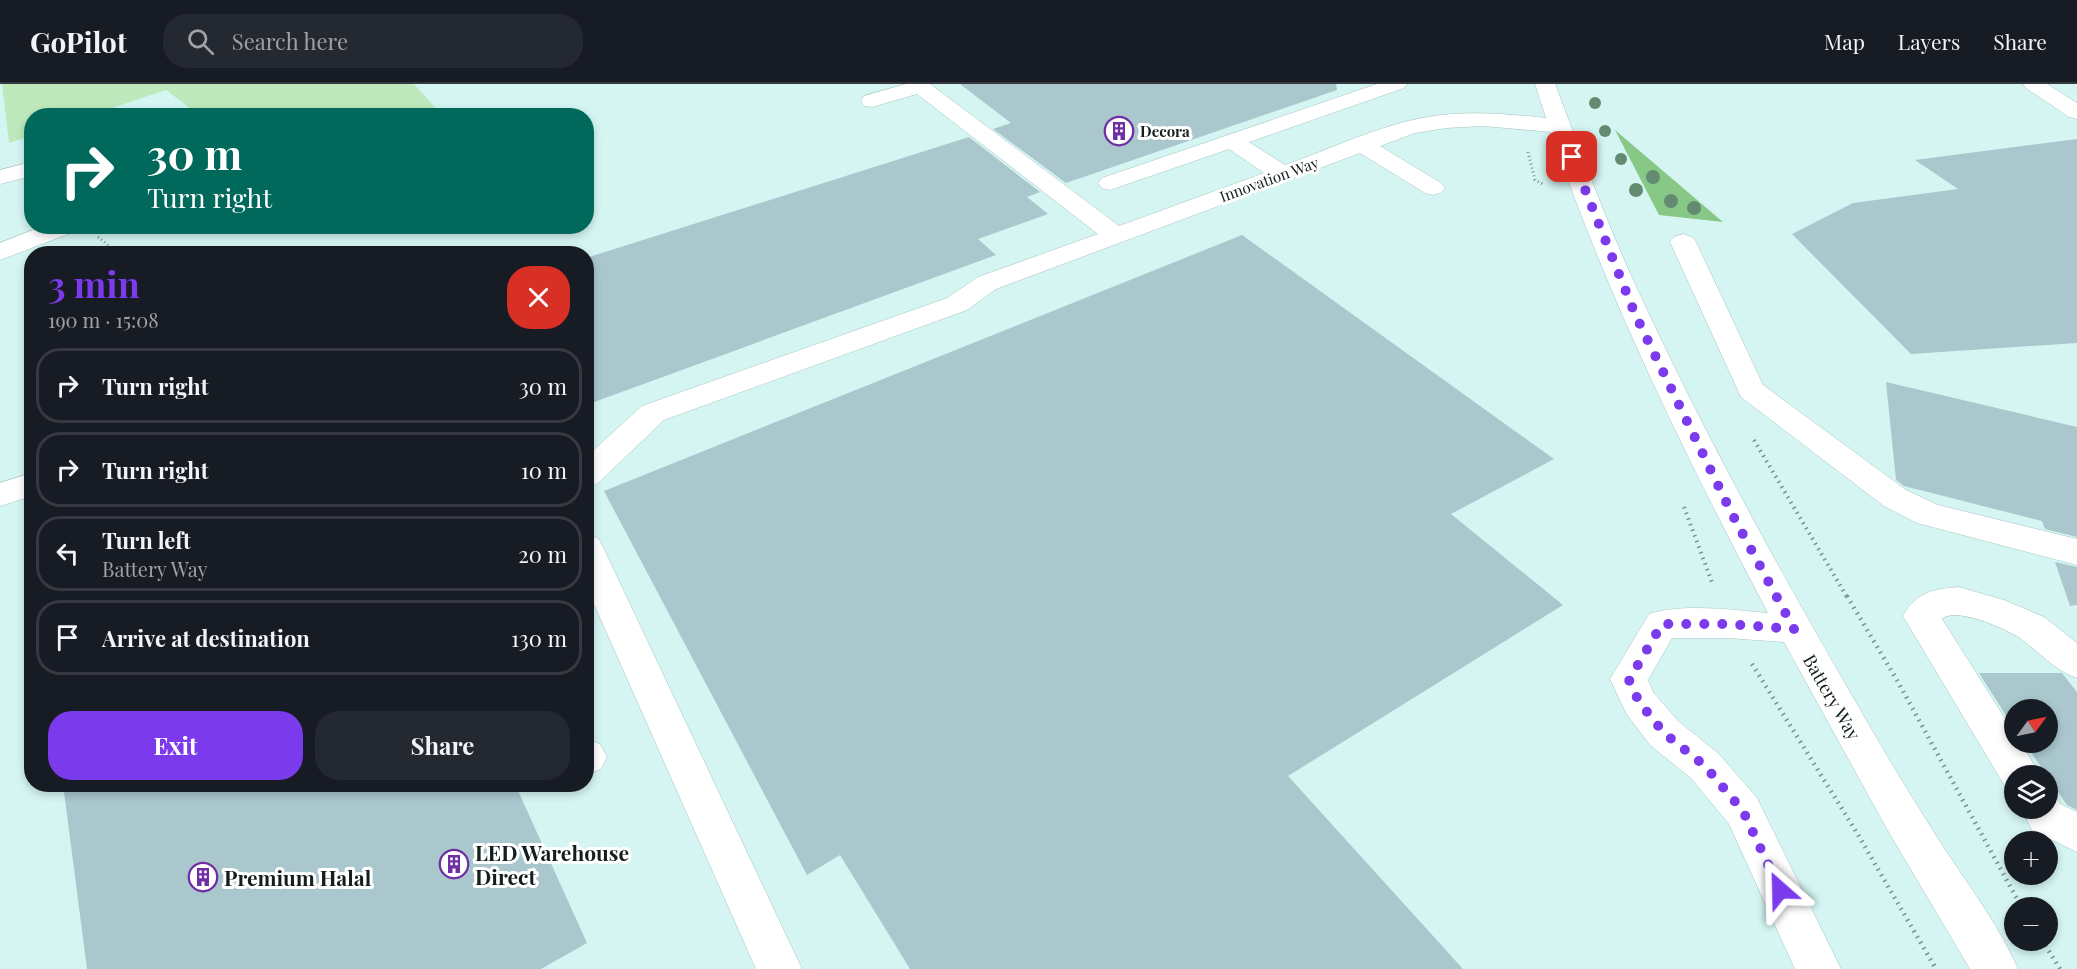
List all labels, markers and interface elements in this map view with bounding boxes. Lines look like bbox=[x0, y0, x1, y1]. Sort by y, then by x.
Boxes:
search box bbox=[163, 14, 583, 68]
text: GoPilot bbox=[30, 23, 127, 60]
icon: search bbox=[184, 25, 217, 58]
text: Search here bbox=[232, 26, 348, 56]
text: Map bbox=[1824, 27, 1865, 55]
text: Layers bbox=[1898, 27, 1960, 55]
text: Share bbox=[1993, 27, 2047, 55]
building icon: Decora bbox=[1103, 115, 1135, 147]
place label: Decora bbox=[1140, 121, 1190, 141]
text: 30 m bbox=[147, 125, 242, 181]
pin bbox=[1546, 131, 1597, 182]
icon: right bbox=[48, 132, 126, 210]
icon: arrive bbox=[1555, 140, 1588, 173]
street label: Innovation Way bbox=[1217, 152, 1322, 206]
text: Turn right bbox=[147, 179, 272, 215]
text: 3 min bbox=[48, 259, 140, 307]
button: close bbox=[507, 266, 570, 329]
text: 190 m · 15:08 bbox=[48, 306, 159, 333]
icon: right bbox=[51, 369, 84, 402]
text: Turn right bbox=[102, 371, 208, 401]
text: 30 m bbox=[519, 371, 567, 401]
icon: right bbox=[51, 453, 84, 486]
text: Turn right bbox=[102, 455, 208, 485]
text: 10 m bbox=[521, 455, 567, 485]
text: Turn left bbox=[102, 525, 191, 555]
icon: left bbox=[51, 537, 84, 570]
text: 20 m bbox=[518, 539, 567, 569]
text: Battery Way bbox=[102, 555, 208, 582]
icon: arrive bbox=[51, 621, 84, 654]
text: Arrive at destination bbox=[102, 623, 310, 653]
text: 130 m bbox=[511, 623, 567, 653]
street label: Battery Way bbox=[1798, 650, 1866, 744]
north arrow bbox=[2004, 699, 2058, 753]
map controls bbox=[2004, 699, 2058, 951]
button: Exit bbox=[48, 711, 303, 780]
button: Share bbox=[315, 711, 570, 780]
button: layers bbox=[2004, 765, 2058, 819]
button: + bbox=[2004, 831, 2058, 885]
place label: LED Warehouse Direct bbox=[475, 838, 629, 890]
building icon: LED Warehouse Direct bbox=[438, 848, 470, 880]
position arrow bbox=[1748, 858, 1812, 922]
building icon: Premium Halal bbox=[187, 861, 219, 893]
place label: Premium Halal bbox=[224, 863, 372, 891]
button: − bbox=[2004, 897, 2058, 951]

